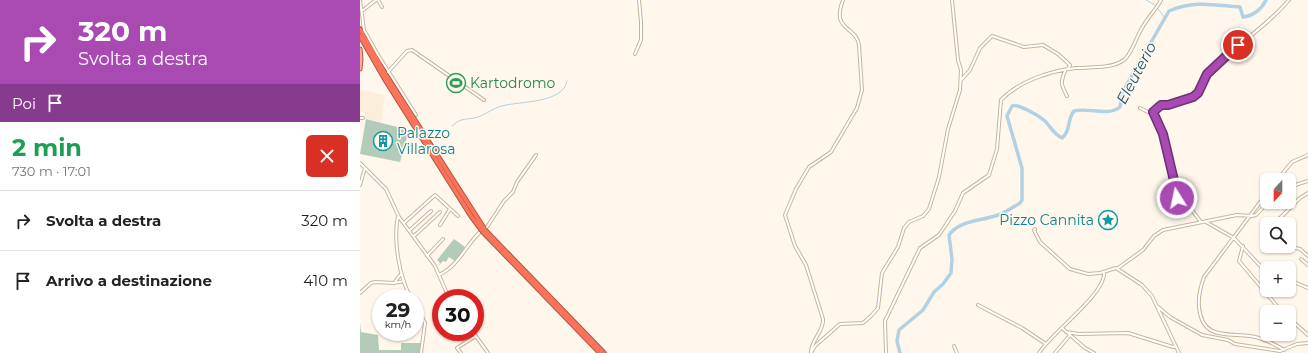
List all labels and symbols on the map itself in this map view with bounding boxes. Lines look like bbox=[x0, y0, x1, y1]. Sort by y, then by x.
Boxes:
pin bbox=[1221, 28, 1255, 62]
water label: Eleuterio bbox=[1112, 39, 1160, 107]
sports icon: Kartodromo bbox=[445, 72, 467, 94]
place label: Kartodromo bbox=[470, 74, 556, 92]
place label: Palazzo Villarosa bbox=[397, 124, 455, 158]
building icon: Palazzo Villarosa bbox=[372, 130, 394, 152]
north arrow bbox=[1260, 173, 1296, 209]
position arrow bbox=[1156, 177, 1198, 219]
place icon: Pizzo Cannita bbox=[1097, 209, 1119, 231]
place label: Pizzo Cannita bbox=[999, 211, 1094, 229]
speed limit sign: 30 bbox=[432, 289, 484, 341]

